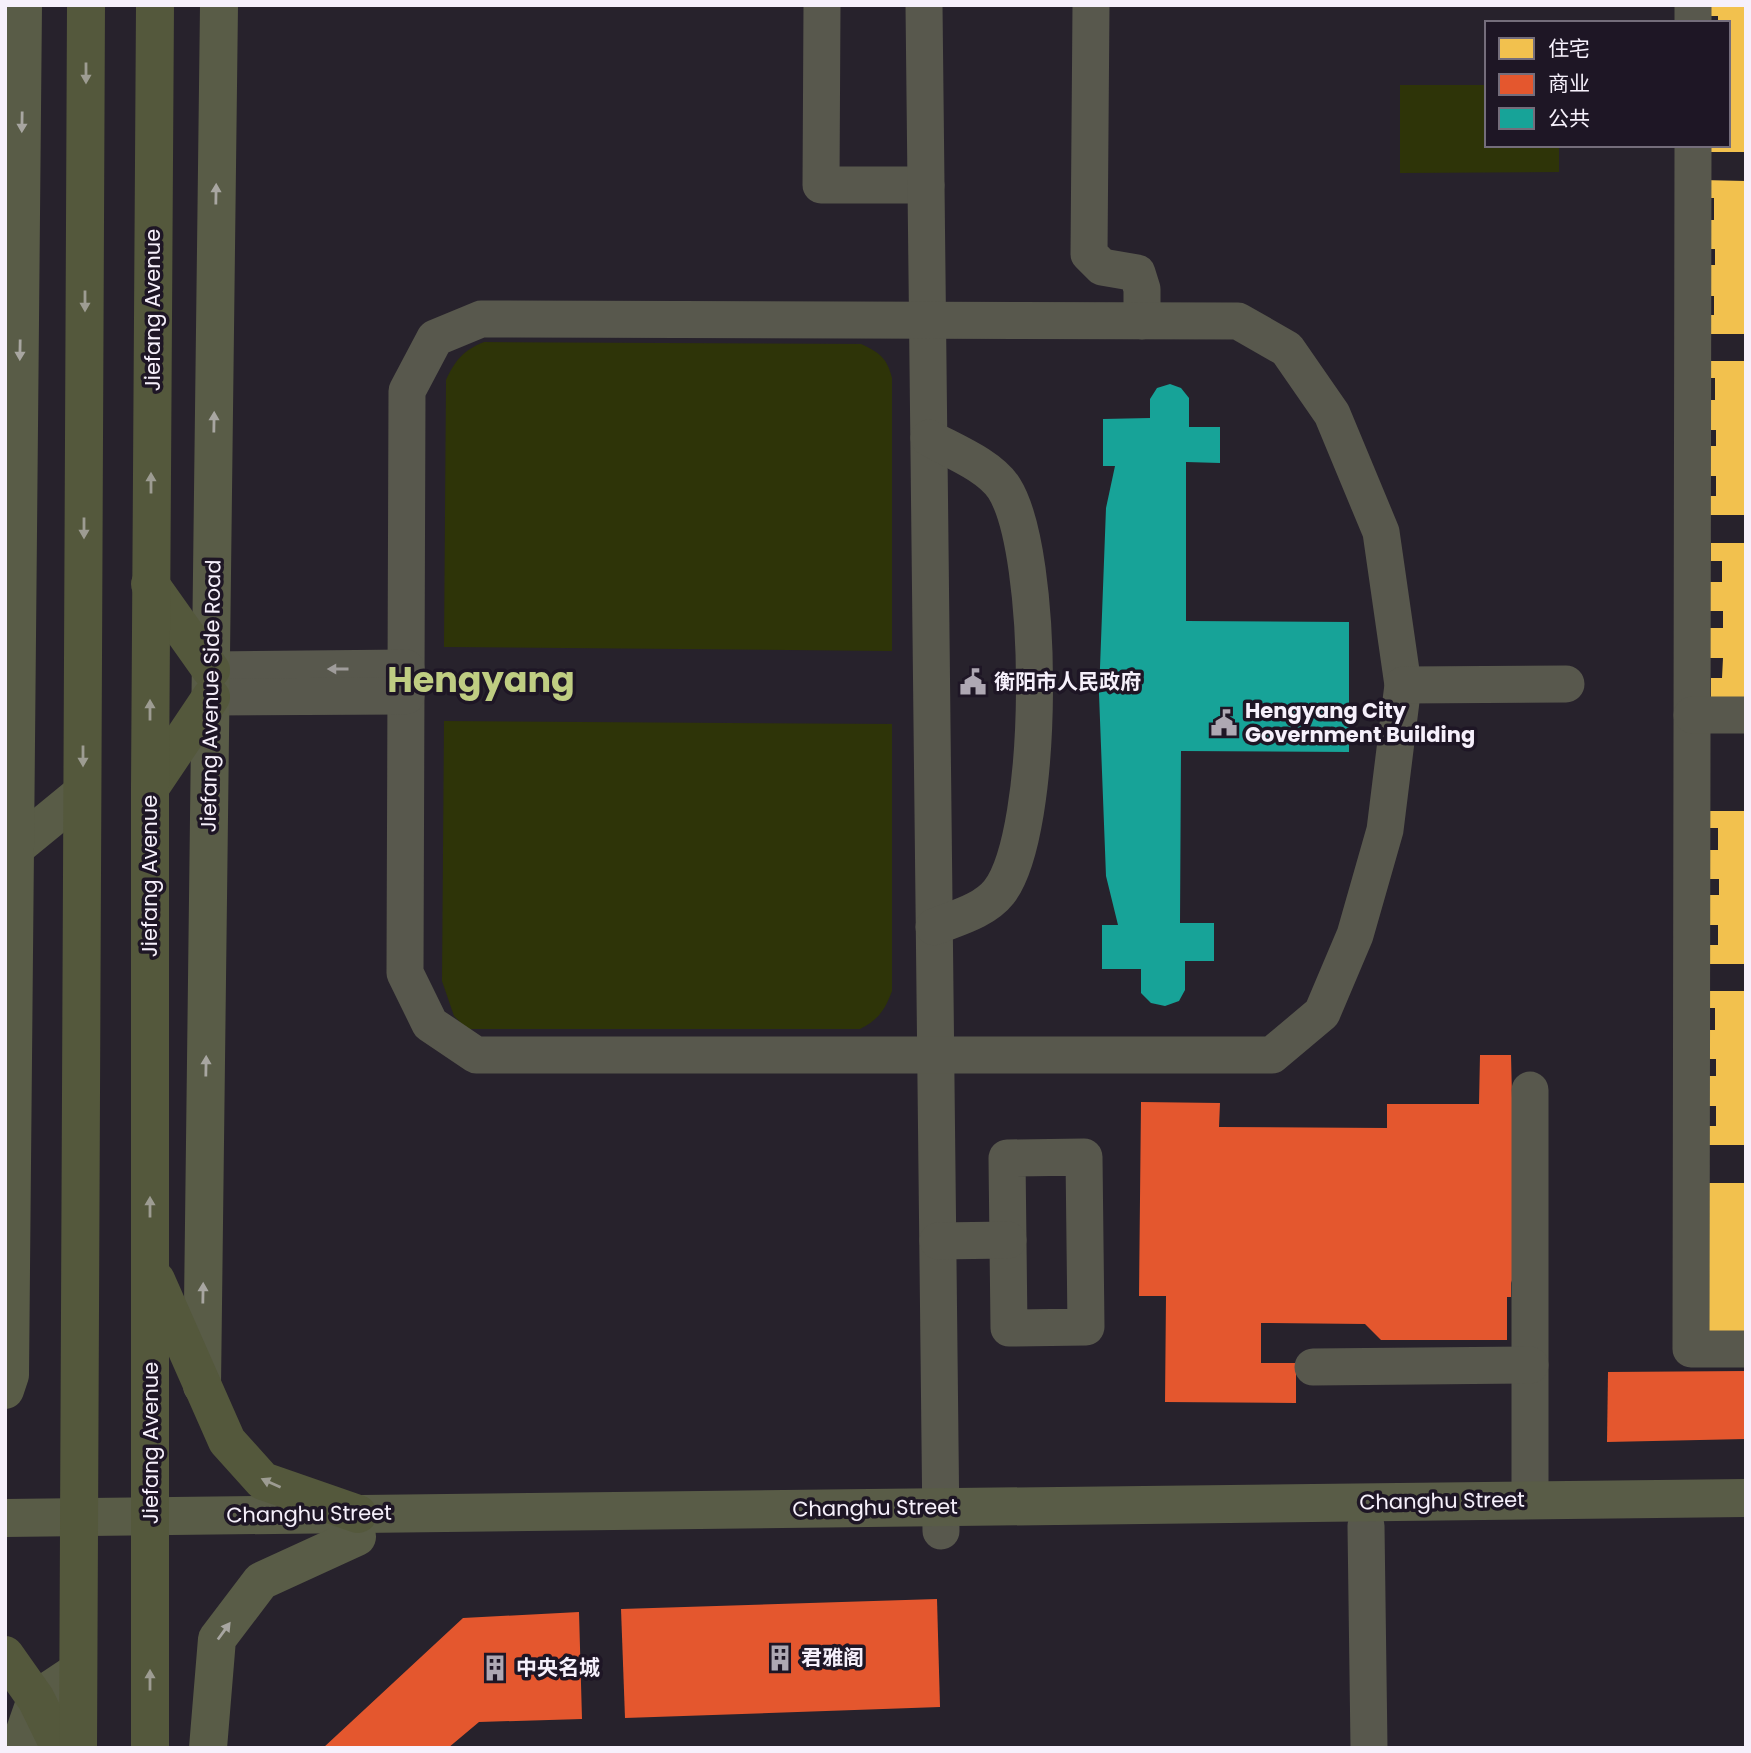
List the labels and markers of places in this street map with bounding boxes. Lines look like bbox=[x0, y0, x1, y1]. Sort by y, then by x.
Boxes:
public building icon: 衡阳市人民政府 bbox=[958, 667, 988, 697]
place label: 衡阳市人民政府 bbox=[994, 667, 1141, 696]
place label: Hengyang City Government Building bbox=[1245, 696, 1475, 749]
public building icon: Hengyang City Government Building bbox=[1209, 708, 1239, 738]
building icon: 君雅阁 bbox=[765, 1643, 795, 1673]
place label: 君雅阁 bbox=[801, 1643, 864, 1672]
building icon: 中央名城 bbox=[480, 1653, 510, 1683]
place label: 中央名城 bbox=[516, 1653, 600, 1682]

